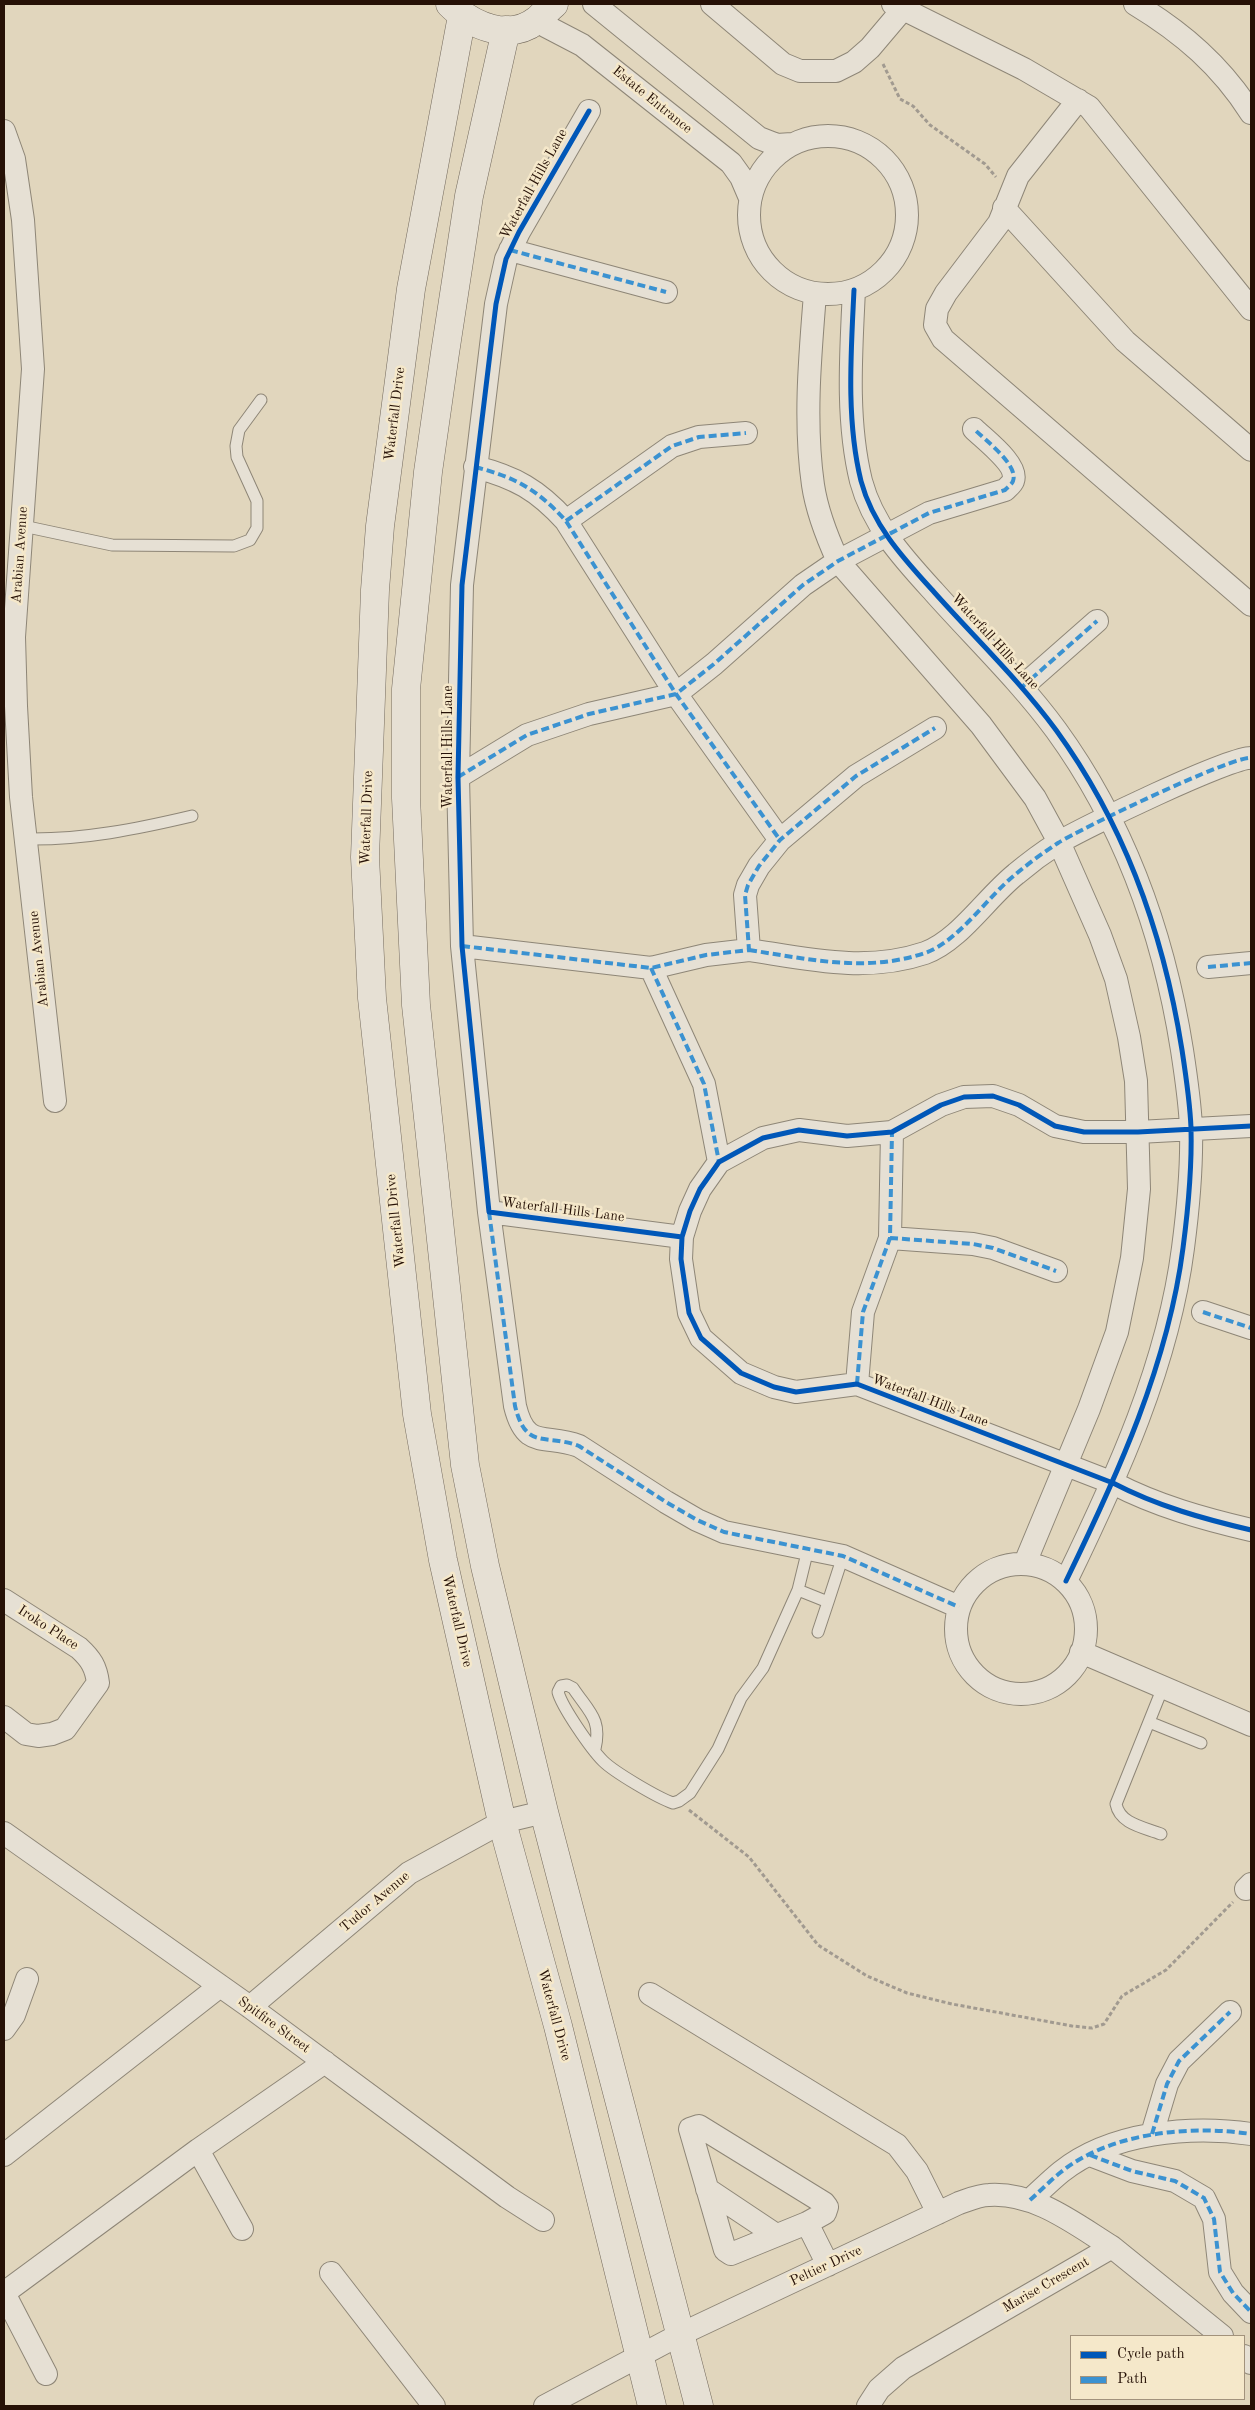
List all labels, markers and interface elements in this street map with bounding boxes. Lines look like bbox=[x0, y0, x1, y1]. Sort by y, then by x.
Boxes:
street label: Estate Entrance bbox=[609, 63, 695, 137]
street label: Waterfall Hills Lane bbox=[497, 126, 571, 242]
street label: Waterfall Drive bbox=[381, 366, 409, 462]
street label: Arabian Avenue bbox=[8, 506, 32, 604]
street label: Waterfall Hills Lane bbox=[947, 590, 1043, 694]
street label: Waterfall Hills Lane bbox=[440, 685, 456, 809]
street label: Waterfall Drive bbox=[357, 770, 377, 866]
street label: Arabian Avenue bbox=[26, 910, 52, 1008]
street label: Waterfall Drive bbox=[383, 1173, 409, 1269]
street label: Waterfall Hills Lane bbox=[501, 1194, 625, 1226]
street label: Waterfall Hills Lane bbox=[869, 1371, 991, 1431]
street label: Waterfall Drive bbox=[438, 1573, 476, 1669]
street label: Iroko Place bbox=[14, 1602, 82, 1654]
street label: Tudor Avenue bbox=[337, 1868, 413, 1936]
street label: Waterfall Drive bbox=[534, 1967, 574, 2063]
street label: Spitfire Street bbox=[235, 1993, 313, 2057]
street label: Peltier Drive bbox=[787, 2242, 865, 2290]
street label: Marise Crescent bbox=[1000, 2253, 1092, 2317]
legend bbox=[1070, 2335, 1245, 2400]
text: Cycle path bbox=[1117, 2347, 1185, 2362]
text: Path bbox=[1117, 2372, 1147, 2387]

